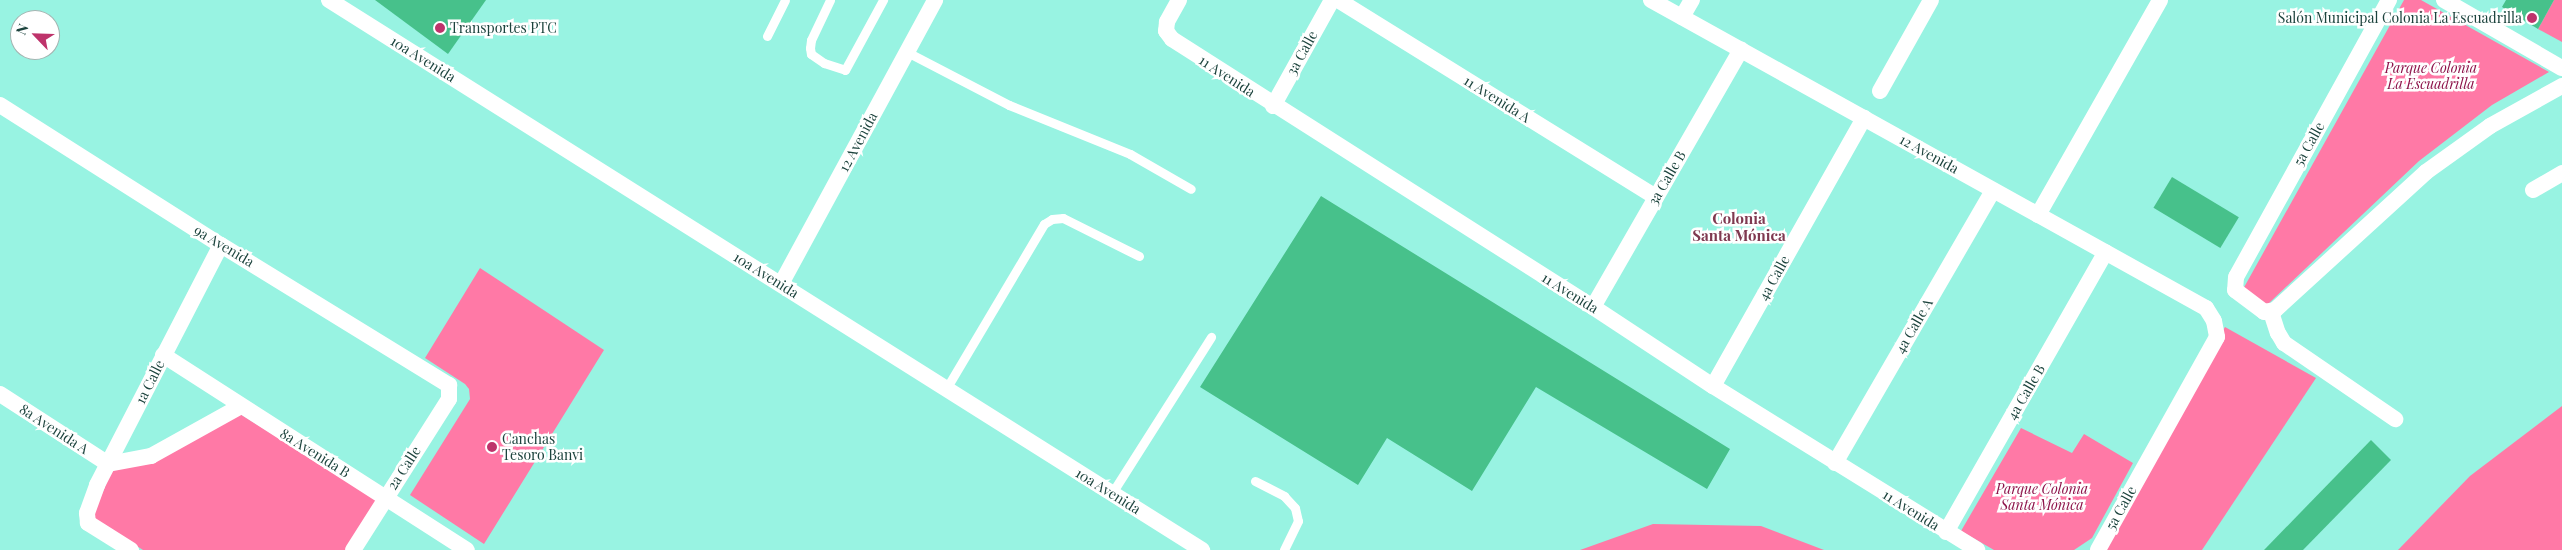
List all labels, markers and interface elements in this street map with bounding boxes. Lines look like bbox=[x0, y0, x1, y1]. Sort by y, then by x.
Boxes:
north arrow bbox=[10, 10, 60, 60]
place label: Salón Municipal Colonia La Escuadrilla bbox=[2278, 10, 2522, 26]
marker: Salón Municipal Colonia La Escuadrilla bbox=[2526, 12, 2538, 24]
place label: Transportes PTC bbox=[450, 20, 557, 36]
text: N bbox=[11, 21, 32, 38]
marker: Transportes PTC bbox=[434, 22, 446, 34]
street label: 3a Calle bbox=[1283, 28, 1321, 78]
street label: 10a Avenida bbox=[387, 32, 459, 86]
street label: 11 Avenida bbox=[1196, 52, 1258, 100]
park label: Parque Colonia La Escuadrilla bbox=[2385, 60, 2477, 92]
street label: 11 Avenida A bbox=[1460, 72, 1534, 126]
street label: 12 Avenida bbox=[835, 109, 881, 175]
street label: 5a Calle bbox=[2290, 119, 2328, 169]
street label: 12 Avenida bbox=[1896, 131, 1962, 177]
street label: 3a Calle B bbox=[1645, 148, 1689, 208]
district label: Colonia Santa Mónica bbox=[1692, 209, 1786, 244]
street label: 9a Avenida bbox=[191, 221, 257, 271]
street label: 10a Avenida bbox=[730, 248, 802, 302]
street label: 4a Calle bbox=[1755, 253, 1793, 303]
street label: 11 Avenida bbox=[1538, 269, 1602, 317]
street label: 4a Calle A bbox=[1891, 295, 1937, 357]
street label: 1a Calle bbox=[132, 357, 168, 407]
street label: 4a Calle B bbox=[2003, 361, 2049, 423]
street label: 8a Avenida A bbox=[16, 400, 92, 458]
street label: 8a Avenida B bbox=[277, 425, 353, 481]
place label: Canchas Tesoro Banvi bbox=[502, 431, 583, 464]
marker: Canchas Tesoro Banvi bbox=[486, 441, 498, 453]
street label: 2a Calle bbox=[384, 443, 424, 493]
street label: 10a Avenida bbox=[1072, 464, 1144, 518]
park label: Parque Colonia Santa Mónica bbox=[1996, 481, 2088, 514]
street label: 5a Calle bbox=[2102, 483, 2140, 533]
street label: 11 Avenida bbox=[1879, 486, 1943, 534]

